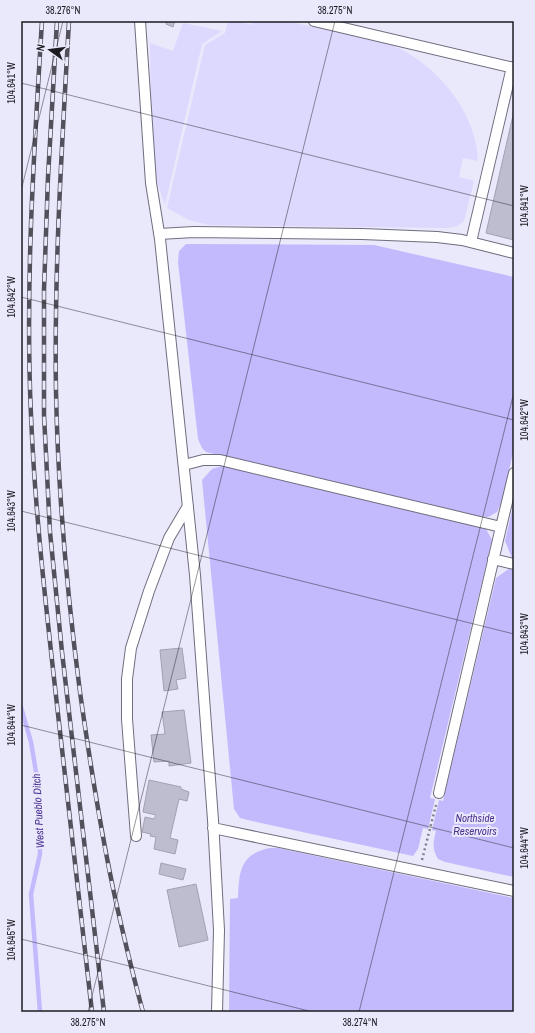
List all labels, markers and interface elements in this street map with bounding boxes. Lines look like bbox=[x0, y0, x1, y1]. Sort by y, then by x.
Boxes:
text: 38.276°N bbox=[46, 4, 81, 17]
text: 38.275°N bbox=[318, 4, 353, 17]
north arrow bbox=[30, 30, 70, 70]
text: N bbox=[33, 43, 48, 52]
text: 104.641°W bbox=[5, 62, 18, 104]
text: 104.641°W bbox=[518, 185, 531, 227]
text: 104.642°W bbox=[5, 276, 18, 318]
text: 104.642°W bbox=[518, 399, 531, 441]
text: 104.643°W bbox=[5, 490, 18, 532]
text: 104.643°W bbox=[518, 613, 531, 655]
text: 104.644°W bbox=[5, 704, 18, 746]
water label: West Pueblo Ditch bbox=[29, 773, 47, 849]
water label: Northside Reservoirs bbox=[453, 811, 497, 838]
text: 104.644°W bbox=[518, 827, 531, 869]
text: 104.645°W bbox=[5, 919, 18, 961]
text: 38.275°N bbox=[71, 1016, 106, 1029]
text: 38.274°N bbox=[343, 1016, 378, 1029]

